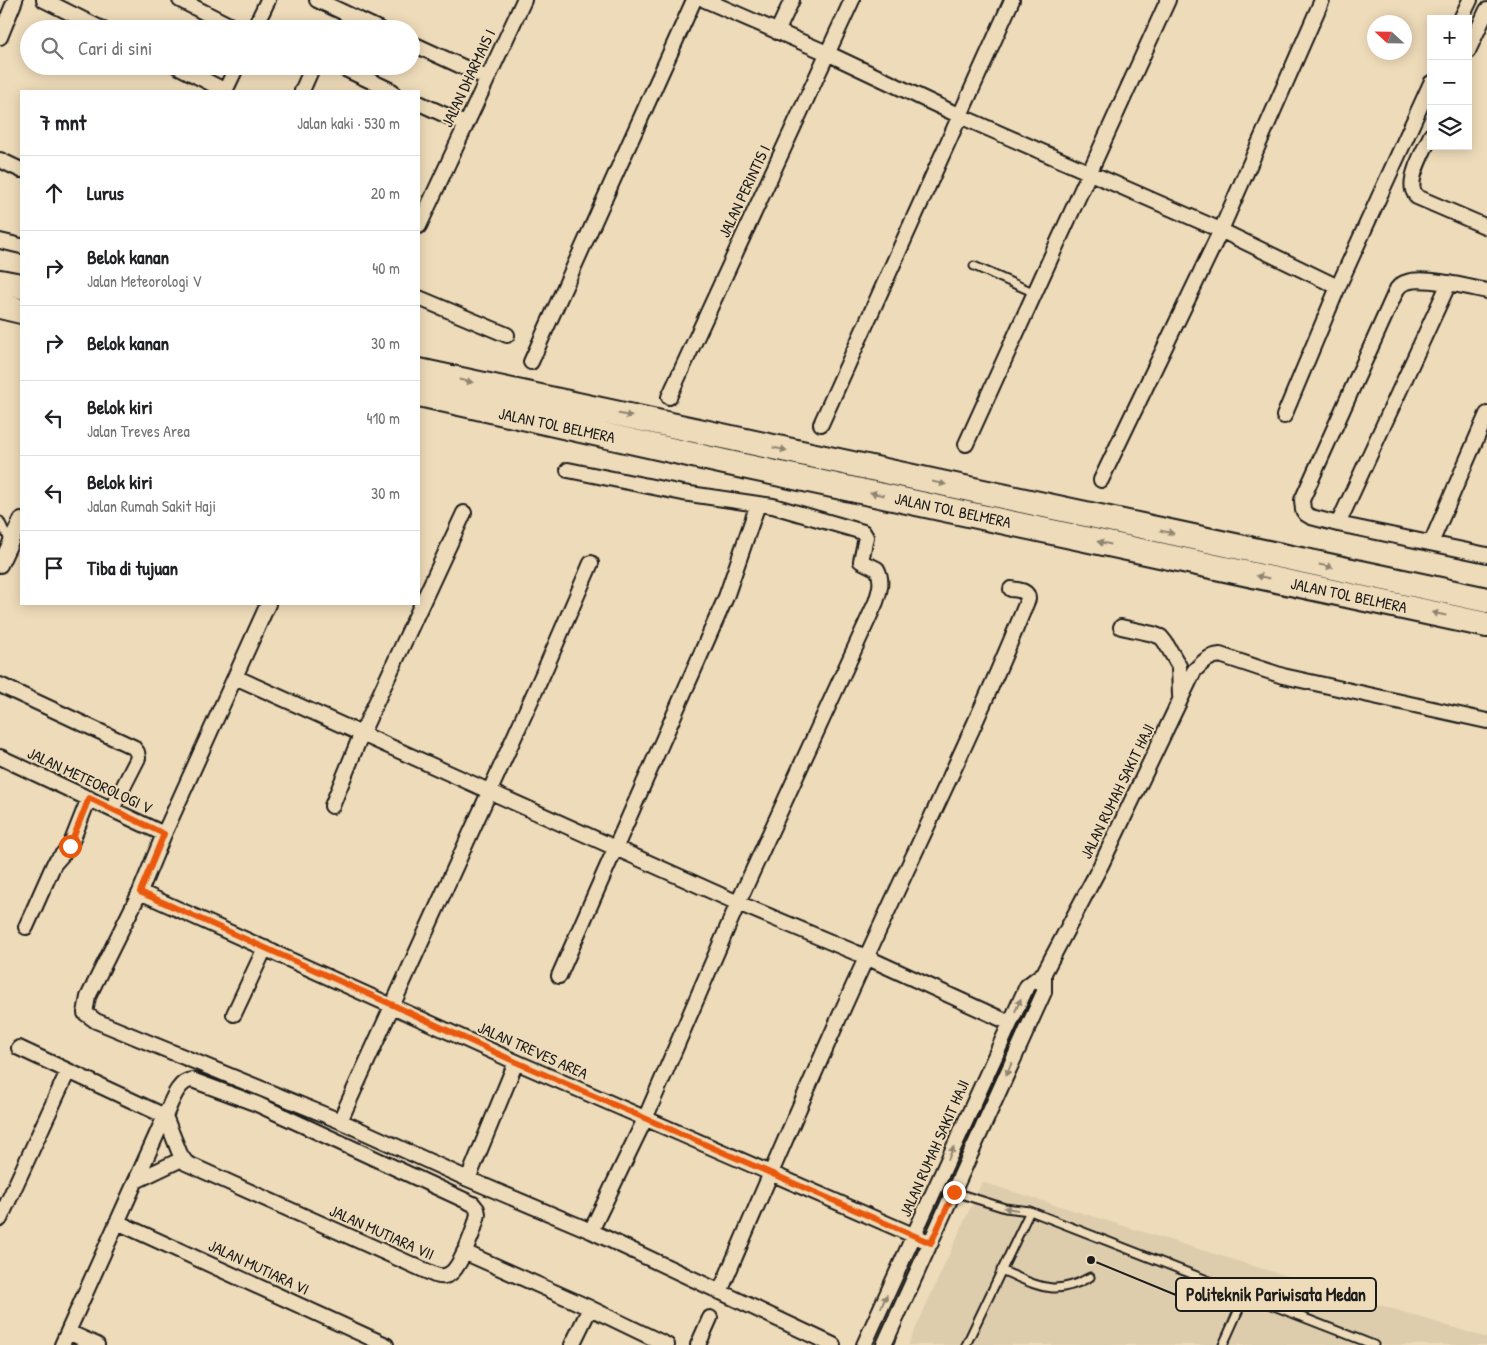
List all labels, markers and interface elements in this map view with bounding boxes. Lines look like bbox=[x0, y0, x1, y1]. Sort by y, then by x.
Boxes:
north arrow bbox=[1367, 15, 1412, 60]
map controls bbox=[1427, 15, 1472, 150]
button: + bbox=[1427, 15, 1472, 60]
search box bbox=[20, 20, 420, 75]
street label: JALAN DHARMAIS I bbox=[436, 25, 500, 131]
icon: search bbox=[38, 34, 66, 62]
text: Cari di sini bbox=[78, 35, 152, 61]
button: − bbox=[1427, 60, 1472, 105]
button: layers bbox=[1427, 105, 1472, 150]
text: 7 mnt bbox=[40, 108, 86, 137]
text: Jalan kaki · 530 m bbox=[297, 112, 400, 134]
street label: JALAN PERINTIS I bbox=[713, 141, 775, 241]
icon: ahead bbox=[40, 179, 68, 207]
text: Lurus bbox=[87, 180, 124, 206]
text: 20 m bbox=[371, 182, 400, 204]
text: Belok kanan bbox=[87, 244, 169, 270]
icon: right bbox=[40, 254, 68, 282]
text: 40 m bbox=[372, 257, 400, 279]
text: Jalan Meteorologi V bbox=[87, 270, 202, 292]
icon: right bbox=[40, 329, 68, 357]
text: Belok kanan bbox=[87, 330, 169, 356]
text: 30 m bbox=[371, 332, 400, 354]
one-way arrow bbox=[459, 377, 474, 385]
text: Belok kiri bbox=[87, 394, 153, 420]
street label: JALAN TOL BELMERA bbox=[497, 402, 617, 448]
icon: left bbox=[40, 404, 68, 432]
text: 410 m bbox=[366, 407, 400, 429]
one-way arrow bbox=[618, 412, 634, 420]
text: Jalan Treves Area bbox=[87, 420, 190, 442]
one-way arrow bbox=[773, 445, 788, 453]
text: Belok kiri bbox=[87, 469, 153, 495]
icon: left bbox=[40, 479, 68, 507]
one-way arrow bbox=[932, 479, 947, 487]
text: 30 m bbox=[371, 482, 400, 504]
street label: JALAN TOL BELMERA bbox=[893, 487, 1013, 533]
one-way arrow bbox=[869, 490, 885, 498]
text: Jalan Rumah Sakit Haji bbox=[87, 495, 216, 517]
one-way arrow bbox=[1159, 528, 1174, 536]
one-way arrow bbox=[1097, 539, 1112, 547]
icon: arrive bbox=[40, 554, 68, 582]
text: Tiba di tujuan bbox=[87, 555, 178, 581]
one-way arrow bbox=[1318, 562, 1333, 570]
street label: JALAN TOL BELMERA bbox=[1289, 572, 1409, 618]
one-way arrow bbox=[1256, 573, 1271, 581]
one-way arrow bbox=[1431, 610, 1447, 618]
street label: JALAN RUMAH SAKIT HAJI bbox=[1075, 720, 1159, 862]
street label: JALAN METEOROLOGI V bbox=[24, 742, 156, 818]
route start bbox=[59, 835, 82, 858]
one-way arrow bbox=[1015, 998, 1023, 1012]
street label: JALAN TREVES AREA bbox=[474, 1016, 592, 1084]
one-way arrow bbox=[1005, 1062, 1013, 1076]
street label: JALAN RUMAH SAKIT HAJI bbox=[894, 1076, 974, 1220]
one-way arrow bbox=[947, 1146, 955, 1160]
route end bbox=[943, 1181, 966, 1204]
street label: JALAN MUTIARA VII bbox=[326, 1199, 438, 1265]
one-way arrow bbox=[1003, 1205, 1019, 1213]
street label: JALAN MUTIARA VI bbox=[205, 1234, 313, 1300]
callout: Politeknik Pariwisata Medan bbox=[1176, 1278, 1376, 1311]
text: Politeknik Pariwisata Medan bbox=[1186, 1282, 1366, 1307]
one-way arrow bbox=[880, 1294, 888, 1308]

